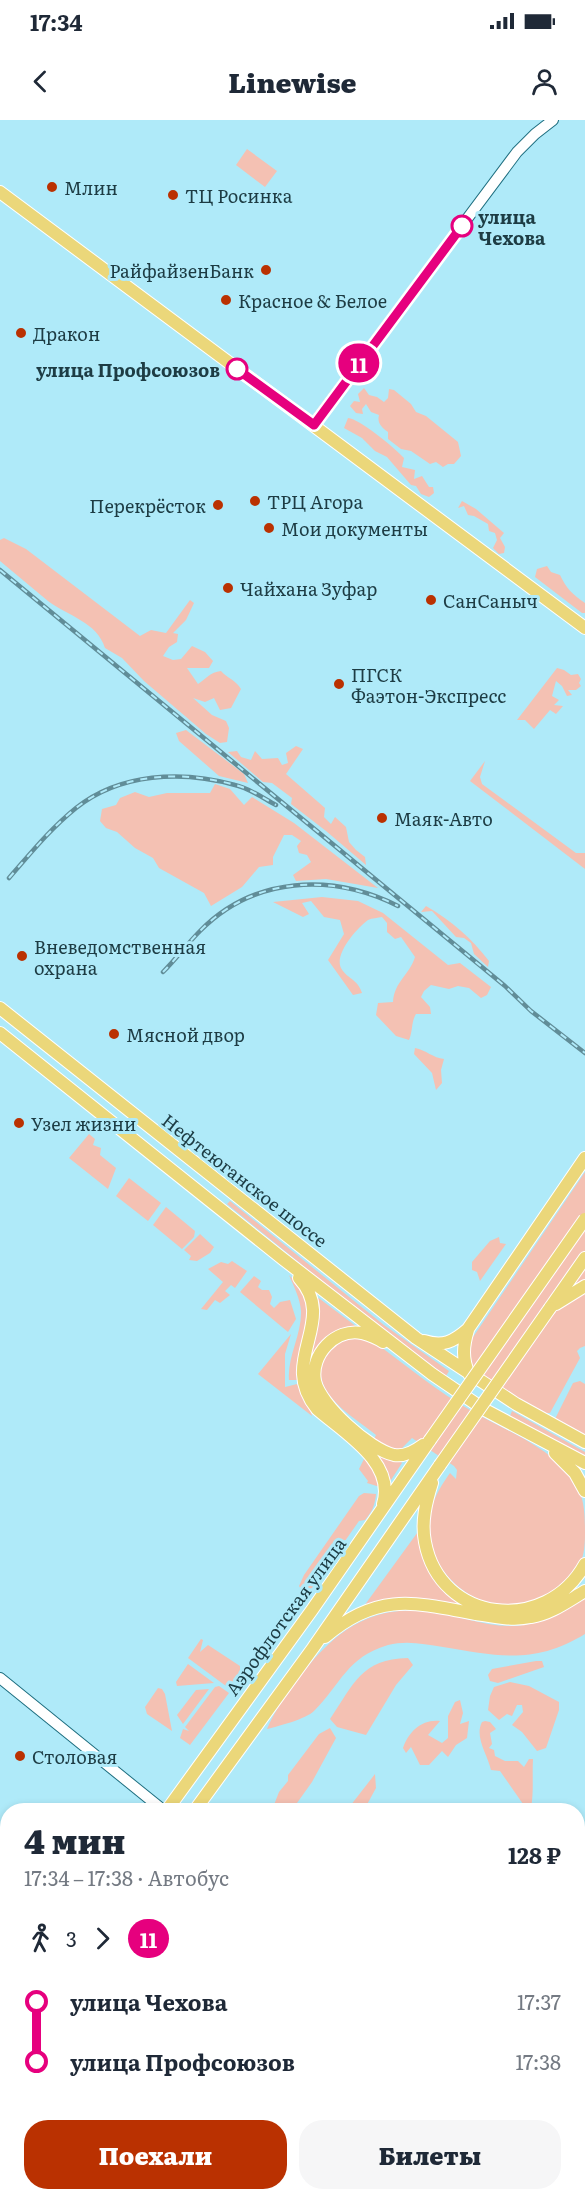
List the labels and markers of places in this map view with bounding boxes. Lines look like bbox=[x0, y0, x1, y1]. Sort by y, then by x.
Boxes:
place label: Млин bbox=[64, 174, 118, 201]
marker: Млин bbox=[45, 180, 59, 194]
place label: ТЦ Росинка bbox=[185, 182, 293, 209]
marker: ТЦ Росинка bbox=[166, 188, 180, 202]
place label: улица Чехова bbox=[478, 203, 546, 251]
marker: улица Чехова bbox=[451, 215, 473, 237]
place label: РайфайзенБанк bbox=[110, 257, 254, 284]
marker: РайфайзенБанк bbox=[259, 263, 273, 277]
place label: Красное & Белое bbox=[238, 287, 387, 314]
marker: Красное & Белое bbox=[219, 293, 233, 307]
place label: Дракон bbox=[33, 320, 100, 347]
marker: Дракон bbox=[14, 326, 28, 340]
place label: улица Профсоюзов bbox=[36, 356, 220, 383]
marker: улица Профсоюзов bbox=[226, 358, 248, 380]
place label: ТРЦ Агора bbox=[267, 488, 363, 515]
place label: Перекрёсток bbox=[89, 492, 206, 519]
marker: ТРЦ Агора bbox=[248, 494, 262, 508]
marker: Перекрёсток bbox=[211, 498, 225, 512]
place label: Мои документы bbox=[281, 515, 428, 542]
marker: Мои документы bbox=[262, 521, 276, 535]
place label: Чайхана Зуфар bbox=[240, 575, 377, 602]
marker: Чайхана Зуфар bbox=[221, 581, 235, 595]
place label: СанСаныч bbox=[443, 587, 538, 614]
marker: СанСаныч bbox=[424, 593, 438, 607]
place label: ПГСК Фаэтон-Экспресс bbox=[351, 661, 506, 709]
marker: ПГСК Фаэтон-Экспресс bbox=[332, 677, 346, 691]
place label: Маяк-Авто bbox=[394, 805, 493, 832]
marker: Маяк-Авто bbox=[375, 811, 389, 825]
place label: Вневедомственная охрана bbox=[34, 933, 206, 981]
marker: Вневедомственная охрана bbox=[15, 949, 29, 963]
place label: Мясной двор bbox=[126, 1021, 245, 1048]
marker: Мясной двор bbox=[107, 1027, 121, 1041]
place label: Узел жизни bbox=[31, 1110, 136, 1137]
marker: Узел жизни bbox=[12, 1116, 26, 1130]
place label: Столовая bbox=[32, 1743, 117, 1770]
marker: Столовая bbox=[13, 1749, 27, 1763]

